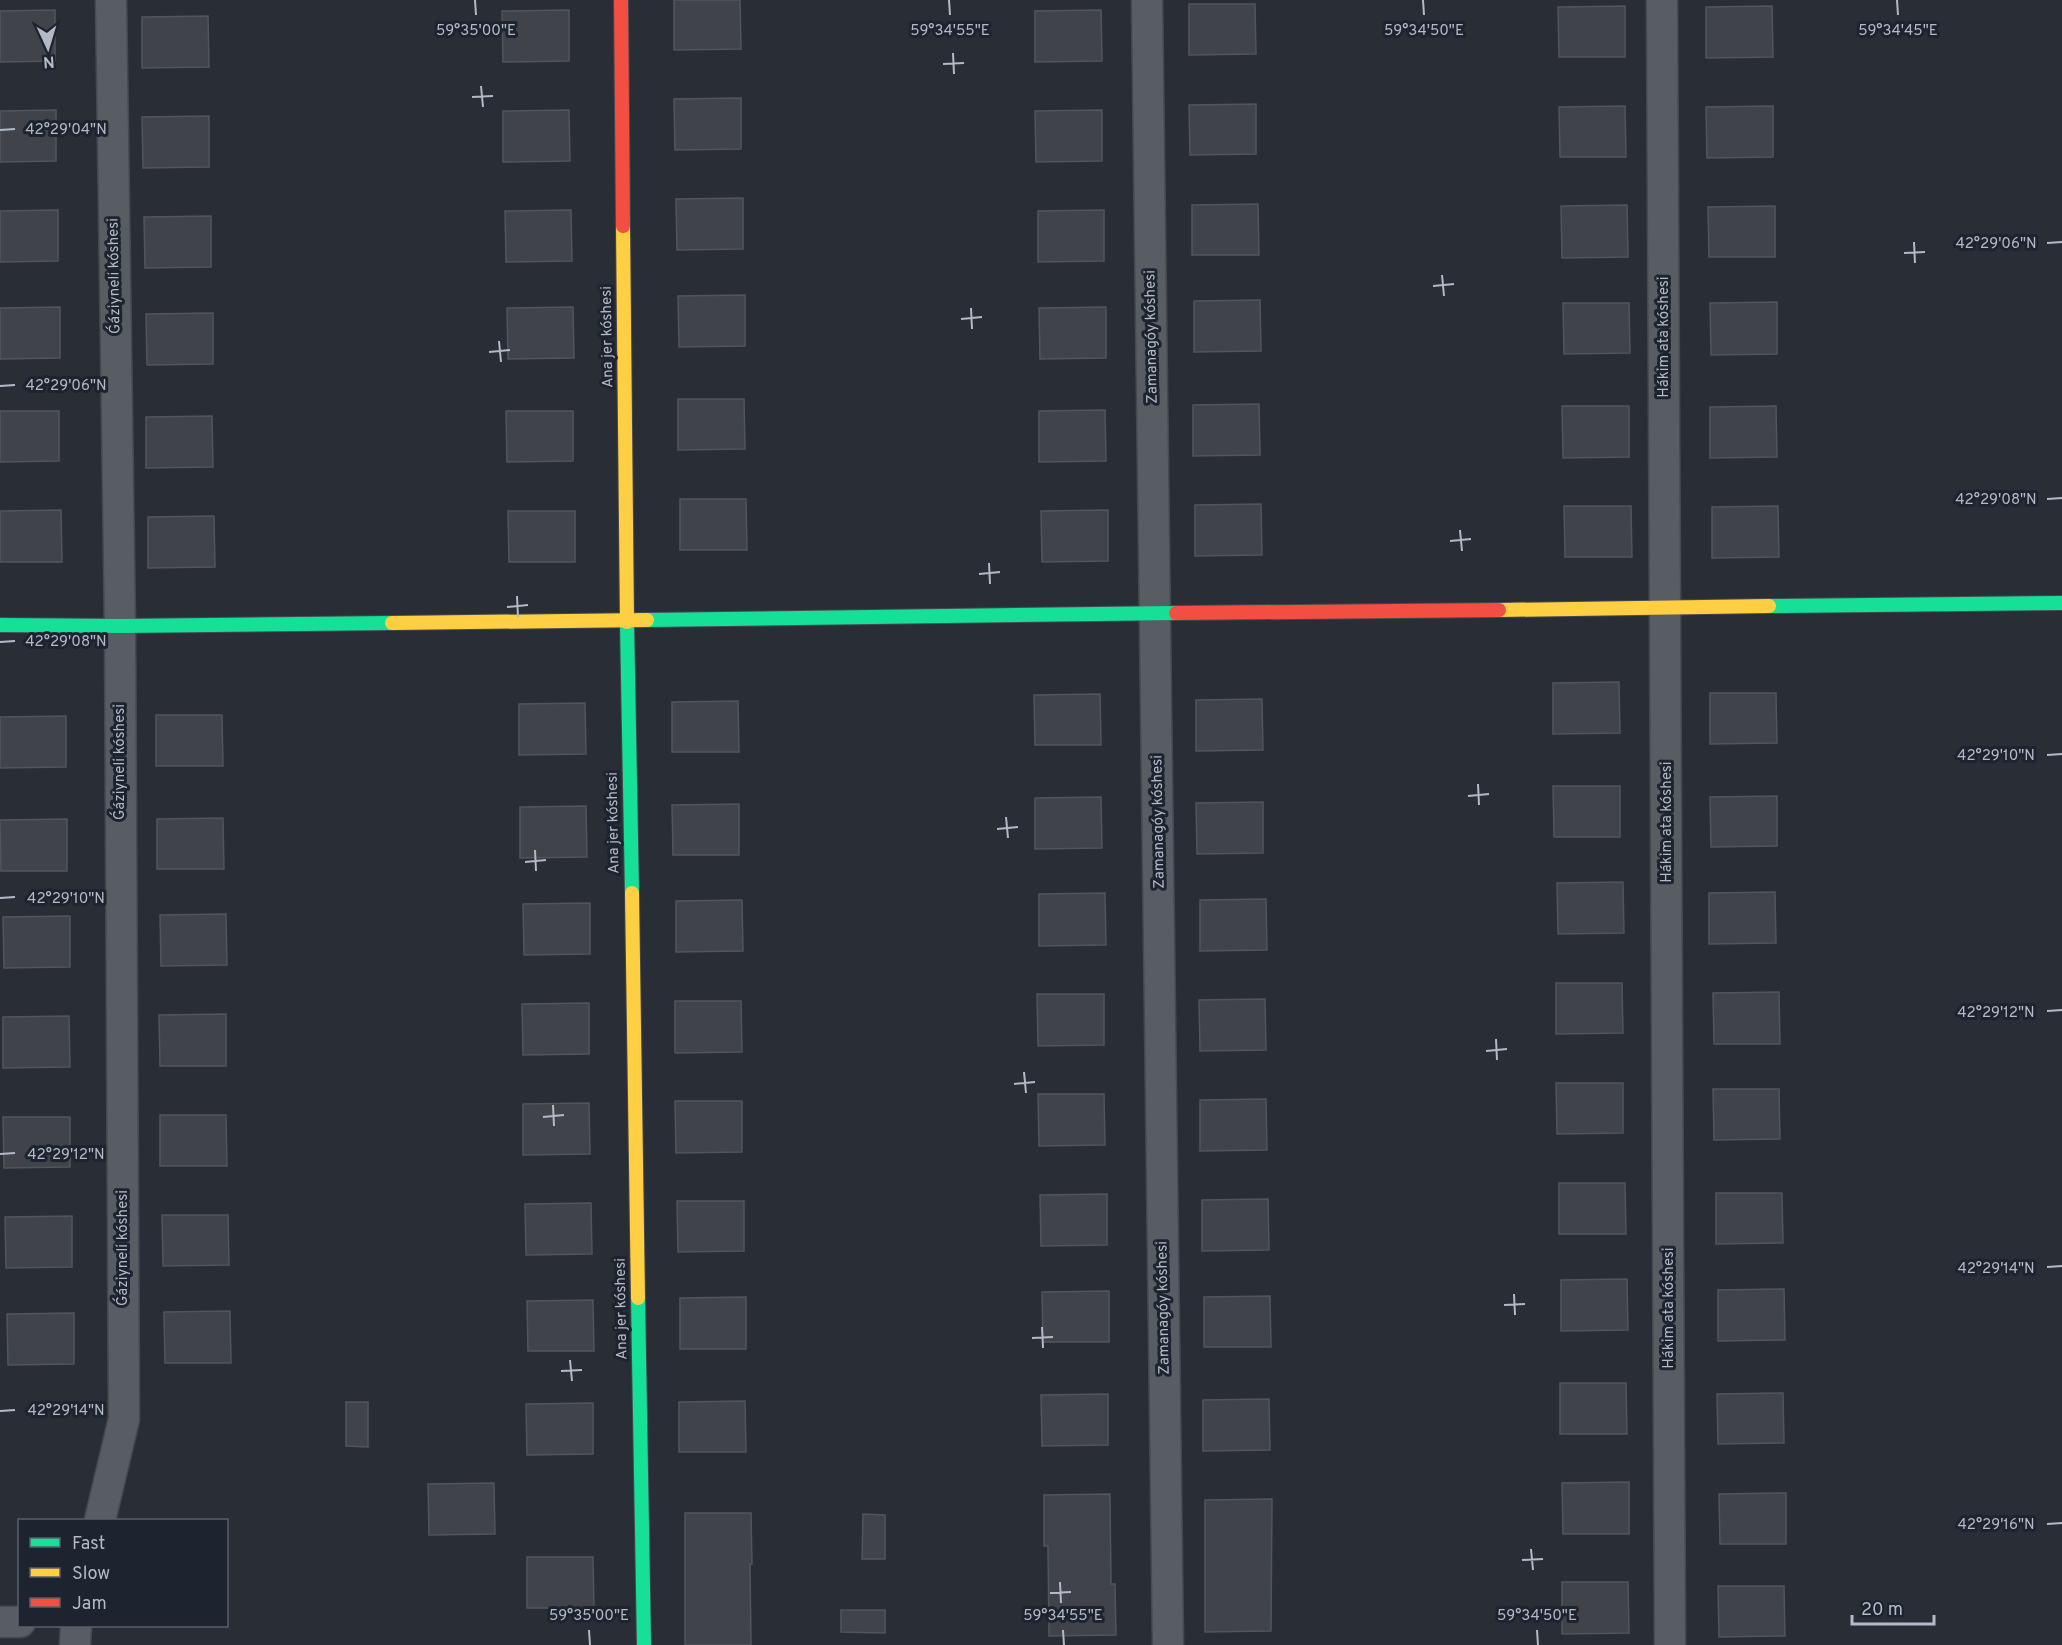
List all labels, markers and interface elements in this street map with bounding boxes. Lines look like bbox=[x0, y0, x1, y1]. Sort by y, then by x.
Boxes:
north arrow bbox=[18, 18, 78, 78]
text: 59°35'00"E bbox=[436, 22, 516, 41]
text: 59°34'55"E bbox=[910, 22, 990, 41]
text: 59°34'50"E bbox=[1384, 22, 1464, 41]
text: 59°34'45"E bbox=[1858, 22, 1938, 41]
text: N bbox=[42, 51, 55, 71]
text: 42°29'04"N bbox=[25, 121, 107, 140]
street label: Ǵáziyneli kóshesi bbox=[102, 218, 126, 334]
text: 42°29'06"N bbox=[1955, 235, 2037, 254]
street label: Zamanagóy kóshesi bbox=[1141, 270, 1163, 404]
street label: Hákim ata kóshesi bbox=[1655, 276, 1674, 398]
street label: Ana jer kóshesi bbox=[598, 286, 618, 388]
text: 42°29'06"N bbox=[25, 377, 107, 396]
text: 42°29'08"N bbox=[1955, 491, 2037, 510]
text: 42°29'08"N bbox=[25, 633, 107, 652]
street label: Ǵáziyneli kóshesi bbox=[109, 704, 130, 820]
text: 42°29'10"N bbox=[1957, 747, 2035, 766]
street label: Zamanagóy kóshesi bbox=[1148, 755, 1170, 889]
street label: Hákim ata kóshesi bbox=[1658, 761, 1677, 883]
street label: Ana jer kóshesi bbox=[604, 772, 624, 874]
text: 42°29'10"N bbox=[27, 890, 105, 909]
text: 42°29'12"N bbox=[1957, 1004, 2035, 1023]
text: 42°29'12"N bbox=[27, 1146, 105, 1165]
street label: Ǵáziyneli kóshesi bbox=[112, 1190, 133, 1306]
street label: Zamanagóy kóshesi bbox=[1153, 1241, 1175, 1375]
street label: Hákim ata kóshesi bbox=[1660, 1247, 1679, 1369]
street label: Ana jer kóshesi bbox=[612, 1258, 632, 1360]
text: 42°29'14"N bbox=[1957, 1260, 2035, 1279]
text: 42°29'14"N bbox=[27, 1402, 105, 1421]
text: 42°29'16"N bbox=[1957, 1516, 2035, 1535]
legend bbox=[18, 1519, 228, 1627]
text: Fast bbox=[72, 1533, 105, 1556]
text: Slow bbox=[72, 1563, 110, 1586]
scale bar bbox=[1852, 1588, 1934, 1626]
text: Jam bbox=[72, 1593, 107, 1616]
text: 20 m bbox=[1861, 1599, 1903, 1622]
text: 59°35'00"E bbox=[549, 1607, 629, 1626]
text: 59°34'55"E bbox=[1023, 1607, 1103, 1626]
text: 59°34'50"E bbox=[1497, 1607, 1577, 1626]

